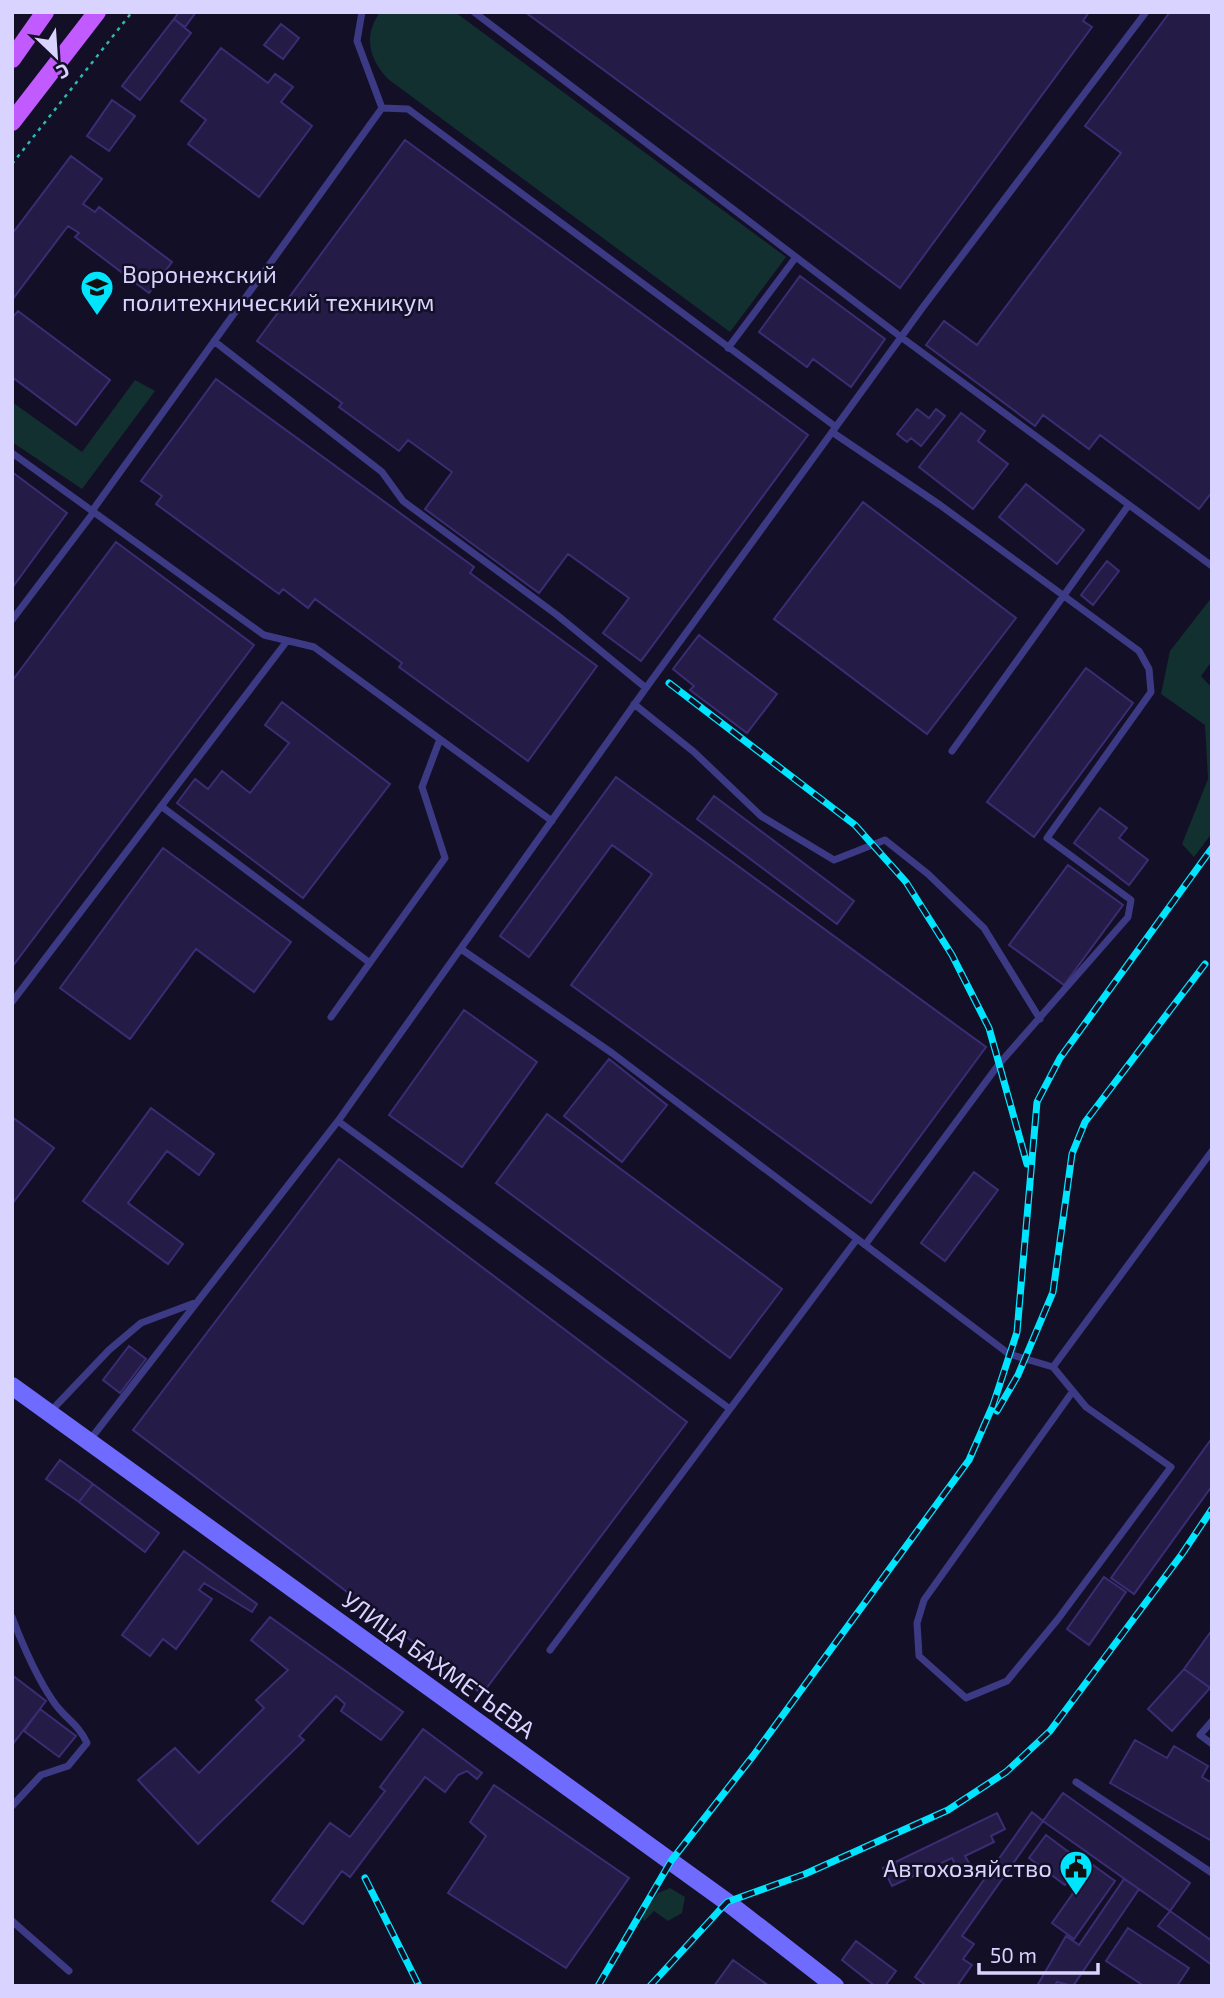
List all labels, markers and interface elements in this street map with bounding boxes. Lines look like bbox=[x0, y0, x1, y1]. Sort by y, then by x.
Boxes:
north arrow bbox=[21, 21, 91, 91]
text: С bbox=[53, 59, 73, 85]
place label: Воронежский политехнический техникум bbox=[122, 259, 434, 317]
school or university icon: Воронежский политехнический техникум bbox=[78, 268, 116, 317]
street label: УЛИЦА БАХМЕТЬЕВА bbox=[337, 1584, 541, 1744]
public building icon: Автохозяйство bbox=[1057, 1848, 1095, 1897]
place label: Автохозяйство bbox=[883, 1853, 1052, 1882]
scale bar bbox=[979, 1932, 1098, 1976]
text: 50 m bbox=[990, 1942, 1037, 1967]

